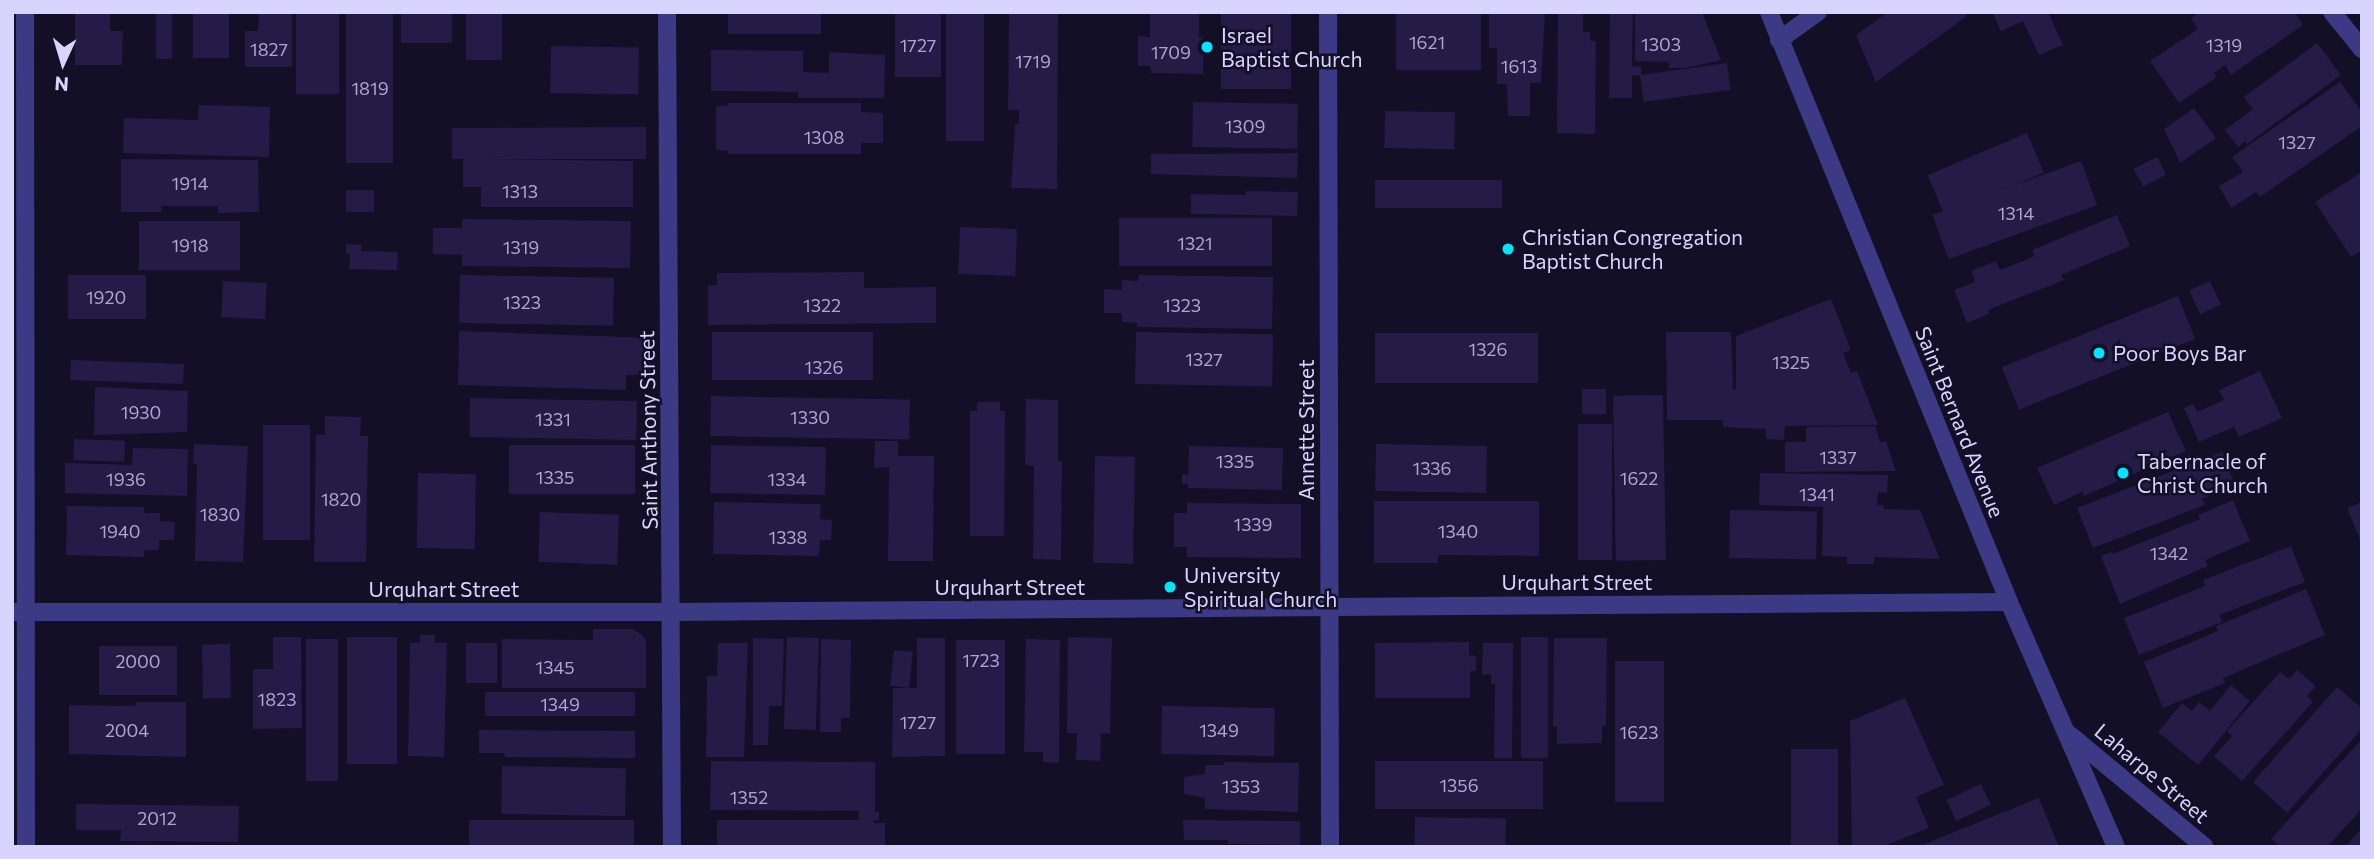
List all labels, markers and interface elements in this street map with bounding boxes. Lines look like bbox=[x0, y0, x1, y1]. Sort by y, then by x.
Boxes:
place label: Israel Baptist Church bbox=[1221, 22, 1363, 72]
north arrow bbox=[28, 28, 98, 98]
house number: 1621 bbox=[1409, 31, 1445, 53]
house number: 1303 bbox=[1641, 33, 1681, 55]
house number: 1727 bbox=[900, 34, 936, 56]
house number: 1319 bbox=[2206, 34, 2242, 56]
house number: 1827 bbox=[250, 38, 288, 60]
marker: Israel Baptist Church bbox=[1199, 39, 1215, 55]
house number: 1709 bbox=[1151, 41, 1191, 63]
house number: 1719 bbox=[1015, 50, 1051, 72]
house number: 1613 bbox=[1501, 55, 1537, 77]
text: N bbox=[54, 72, 69, 96]
house number: 1819 bbox=[351, 77, 389, 99]
house number: 1309 bbox=[1225, 115, 1265, 137]
house number: 1308 bbox=[804, 126, 844, 148]
house number: 1327 bbox=[2278, 131, 2316, 153]
house number: 1914 bbox=[171, 172, 209, 194]
house number: 1313 bbox=[502, 180, 538, 202]
house number: 1314 bbox=[1998, 202, 2034, 224]
place label: Christian Congregation Baptist Church bbox=[1522, 224, 1743, 274]
house number: 1321 bbox=[1177, 232, 1213, 254]
house number: 1918 bbox=[171, 234, 209, 256]
house number: 1319 bbox=[503, 236, 539, 258]
marker: Christian Congregation Baptist Church bbox=[1500, 241, 1516, 257]
house number: 1920 bbox=[86, 286, 126, 308]
house number: 1323 bbox=[503, 291, 541, 313]
house number: 1322 bbox=[803, 294, 841, 316]
house number: 1323 bbox=[1163, 294, 1201, 316]
street label: Saint Bernard Avenue bbox=[1910, 323, 2010, 521]
street label: Saint Anthony Street bbox=[634, 330, 662, 530]
house number: 1326 bbox=[1469, 338, 1507, 360]
place label: Poor Boys Bar bbox=[2113, 340, 2246, 366]
marker: Poor Boys Bar bbox=[2091, 345, 2107, 361]
house number: 1327 bbox=[1185, 348, 1223, 370]
house number: 1325 bbox=[1772, 351, 1810, 373]
house number: 1326 bbox=[805, 356, 843, 378]
street label: Annette Street bbox=[1293, 359, 1319, 501]
house number: 1930 bbox=[121, 401, 161, 423]
house number: 1330 bbox=[790, 406, 830, 428]
house number: 1331 bbox=[535, 408, 571, 430]
house number: 1337 bbox=[1819, 446, 1857, 468]
place label: Tabernacle of Christ Church bbox=[2137, 448, 2268, 498]
house number: 1335 bbox=[1216, 450, 1254, 472]
house number: 1336 bbox=[1412, 457, 1452, 479]
marker: Tabernacle of Christ Church bbox=[2115, 465, 2131, 481]
house number: 1335 bbox=[536, 466, 574, 488]
house number: 1622 bbox=[1620, 467, 1658, 489]
house number: 1936 bbox=[106, 468, 146, 490]
house number: 1334 bbox=[768, 468, 806, 490]
house number: 1341 bbox=[1799, 483, 1835, 505]
house number: 1820 bbox=[321, 488, 361, 510]
house number: 1830 bbox=[200, 503, 240, 525]
house number: 1339 bbox=[1233, 513, 1273, 535]
house number: 1940 bbox=[99, 520, 141, 542]
house number: 1340 bbox=[1438, 520, 1478, 542]
house number: 1338 bbox=[768, 526, 808, 548]
house number: 1342 bbox=[2150, 542, 2188, 564]
place label: University Spiritual Church bbox=[1184, 562, 1337, 612]
street label: Urquhart Street bbox=[1502, 569, 1652, 595]
street label: Urquhart Street bbox=[935, 574, 1085, 600]
street label: Urquhart Street bbox=[369, 576, 519, 602]
marker: University Spiritual Church bbox=[1162, 579, 1178, 595]
house number: 1723 bbox=[962, 649, 1000, 671]
house number: 2000 bbox=[115, 650, 161, 672]
house number: 1345 bbox=[535, 656, 575, 678]
house number: 1823 bbox=[258, 688, 296, 710]
house number: 1349 bbox=[540, 693, 580, 715]
house number: 1727 bbox=[900, 711, 936, 733]
street label: Laharpe Street bbox=[2090, 718, 2214, 828]
house number: 2004 bbox=[105, 719, 149, 741]
house number: 1349 bbox=[1199, 719, 1239, 741]
house number: 1623 bbox=[1620, 721, 1658, 743]
house number: 1356 bbox=[1439, 774, 1479, 796]
house number: 1353 bbox=[1222, 775, 1260, 797]
house number: 1352 bbox=[730, 786, 768, 808]
house number: 2012 bbox=[137, 807, 177, 829]

